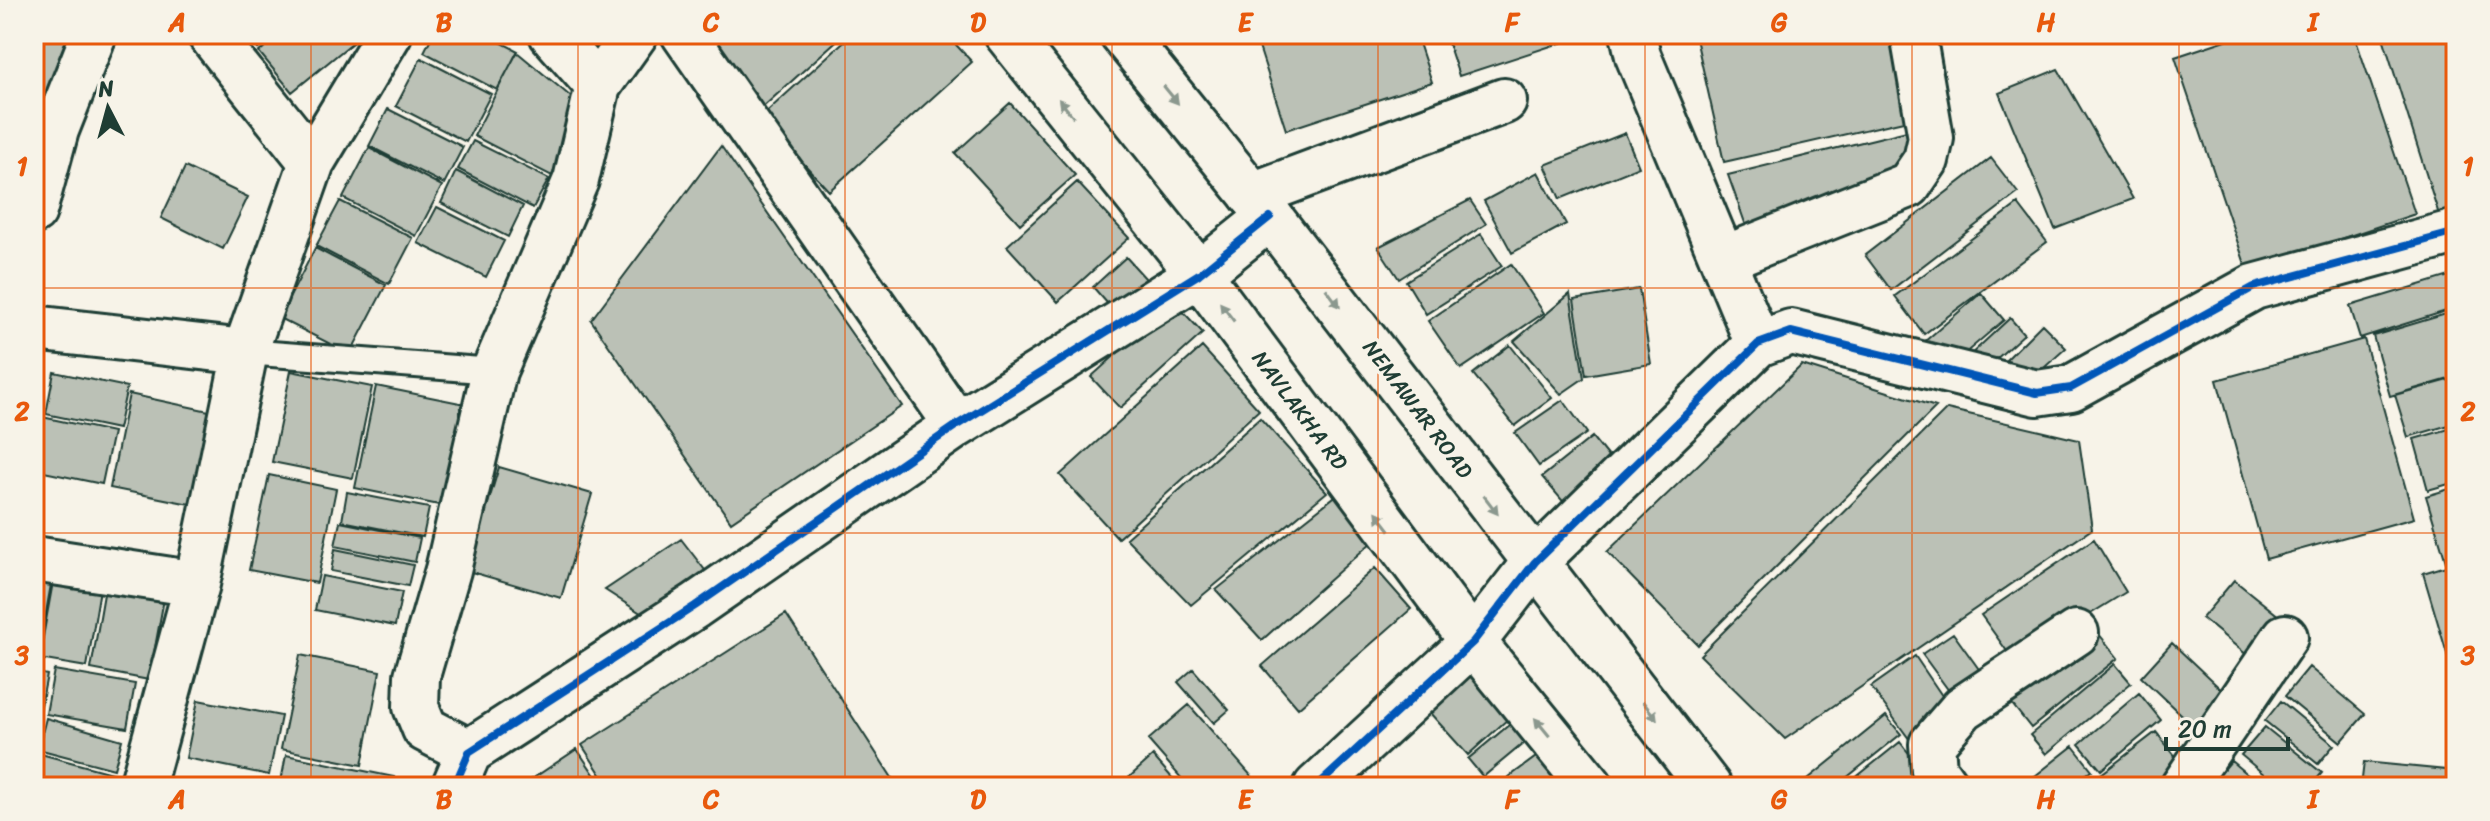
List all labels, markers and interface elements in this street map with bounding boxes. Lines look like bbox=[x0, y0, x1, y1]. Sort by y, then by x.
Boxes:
text: A bbox=[167, 0, 186, 45]
text: B bbox=[436, 0, 453, 45]
text: C bbox=[702, 0, 720, 45]
text: D bbox=[970, 0, 986, 45]
text: E bbox=[1238, 0, 1255, 45]
text: F bbox=[1504, 0, 1521, 45]
text: G bbox=[1771, 0, 1788, 45]
text: H bbox=[2037, 0, 2056, 45]
text: I bbox=[2306, 0, 2321, 45]
north arrow bbox=[68, 68, 148, 148]
text: N bbox=[95, 68, 116, 109]
one-way arrow bbox=[1163, 85, 1179, 105]
one-way arrow bbox=[1059, 98, 1075, 118]
text: 1 bbox=[16, 143, 28, 189]
text: 1 bbox=[2462, 143, 2474, 189]
one-way arrow bbox=[1324, 288, 1340, 308]
one-way arrow bbox=[1220, 302, 1236, 323]
street label: NEMAWAR ROAD bbox=[1352, 331, 1484, 487]
street label: NAVLAKHA RD bbox=[1242, 341, 1359, 479]
text: 2 bbox=[13, 388, 30, 434]
text: 2 bbox=[2459, 388, 2476, 434]
one-way arrow bbox=[1483, 495, 1499, 515]
one-way arrow bbox=[1375, 510, 1391, 531]
text: 3 bbox=[14, 632, 30, 678]
text: 3 bbox=[2460, 632, 2476, 678]
one-way arrow bbox=[1641, 700, 1658, 721]
scale bar bbox=[2166, 701, 2288, 751]
text: 20 m bbox=[2178, 708, 2232, 750]
one-way arrow bbox=[1533, 716, 1550, 737]
text: A bbox=[167, 776, 186, 821]
text: B bbox=[436, 776, 453, 821]
text: C bbox=[702, 776, 720, 821]
text: D bbox=[970, 776, 986, 821]
text: E bbox=[1238, 776, 1255, 821]
text: F bbox=[1504, 776, 1521, 821]
text: G bbox=[1771, 776, 1788, 821]
text: H bbox=[2037, 776, 2056, 821]
text: I bbox=[2306, 776, 2321, 821]

